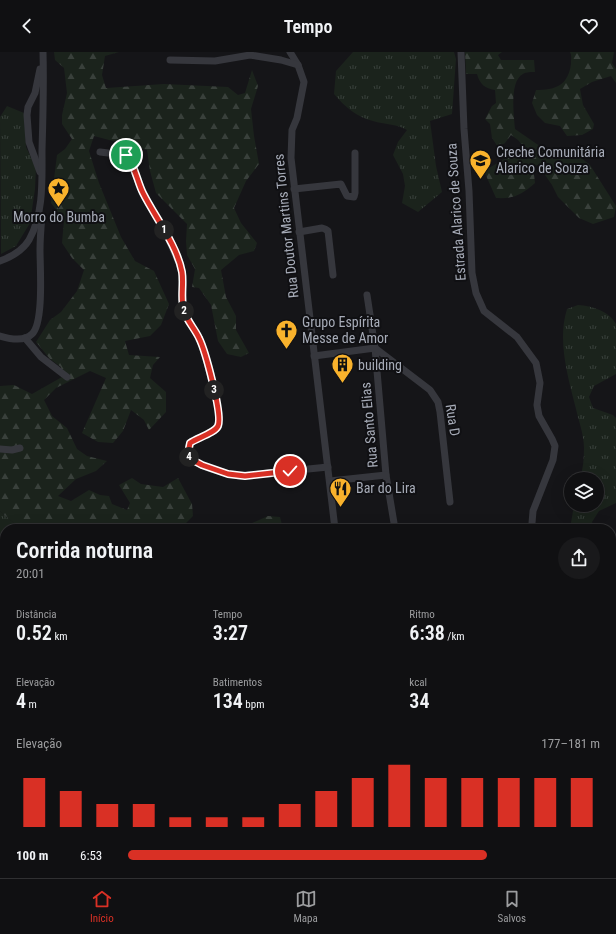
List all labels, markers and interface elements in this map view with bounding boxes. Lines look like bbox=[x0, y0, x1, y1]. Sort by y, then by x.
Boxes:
icon: back bbox=[16, 15, 38, 37]
icon: heart bbox=[578, 15, 600, 37]
text: Tempo bbox=[284, 16, 332, 37]
pin bbox=[109, 138, 143, 172]
street label: Estrada Alarico de Souza bbox=[443, 143, 469, 281]
icon: arrive bbox=[115, 144, 137, 166]
place label: Creche Comunitária Alarico de Souza bbox=[496, 144, 605, 176]
school or university icon: Creche Comunitária Alarico de Souza bbox=[468, 147, 494, 180]
street label: Rua Doutor Martins Torres bbox=[270, 153, 302, 299]
place icon: Morro do Bumba bbox=[46, 176, 72, 209]
place label: Morro do Bumba bbox=[13, 209, 105, 225]
pin: 1 bbox=[154, 220, 174, 240]
text: 1 bbox=[161, 223, 167, 236]
pin: 2 bbox=[174, 301, 194, 321]
text: 2 bbox=[181, 304, 187, 317]
place label: Grupo Espírita Messe de Amor bbox=[302, 314, 388, 346]
church icon: Grupo Espírita Messe de Amor bbox=[273, 317, 299, 350]
building icon: building bbox=[330, 352, 356, 385]
place label: building bbox=[358, 357, 402, 373]
pin: 3 bbox=[204, 380, 224, 400]
street label: Rua Santo Elias bbox=[357, 382, 381, 468]
text: 3 bbox=[211, 383, 217, 396]
street label: Rua D bbox=[443, 403, 463, 437]
pin: 4 bbox=[179, 447, 199, 467]
text: 4 bbox=[186, 450, 192, 463]
pin bbox=[273, 454, 307, 488]
icon: check bbox=[279, 460, 301, 482]
map controls bbox=[564, 472, 604, 512]
button: layers bbox=[564, 472, 604, 512]
restaurant icon: Bar do Lira bbox=[327, 475, 353, 508]
place label: Bar do Lira bbox=[356, 480, 416, 496]
button: share bbox=[558, 537, 600, 579]
text: Corrida noturna bbox=[16, 538, 153, 563]
text: 20:01 bbox=[16, 566, 45, 581]
text: Distância bbox=[16, 608, 57, 621]
text: Tempo bbox=[213, 608, 242, 621]
text: Ritmo bbox=[409, 608, 435, 621]
text: 0.52 bbox=[16, 621, 52, 645]
text: 3:27 bbox=[213, 621, 248, 645]
text: 6:38 bbox=[409, 621, 445, 645]
text: km bbox=[52, 630, 68, 643]
text: /km bbox=[445, 630, 465, 643]
text: Elevação bbox=[16, 676, 55, 689]
text: Batimentos bbox=[213, 676, 262, 689]
text: kcal bbox=[409, 676, 427, 689]
text: 4 bbox=[16, 689, 26, 713]
text: 134 bbox=[213, 689, 243, 713]
text: 34 bbox=[409, 689, 429, 713]
text: m bbox=[26, 698, 37, 711]
text: bpm bbox=[243, 698, 265, 711]
text: Elevação bbox=[16, 736, 62, 751]
text: 177–181 m bbox=[541, 736, 600, 751]
text: 100 m bbox=[16, 848, 48, 863]
text: 6:53 bbox=[80, 848, 102, 863]
tab: Início bbox=[90, 888, 114, 925]
tab: Mapa bbox=[293, 888, 318, 925]
tab: Salvos bbox=[497, 888, 526, 925]

